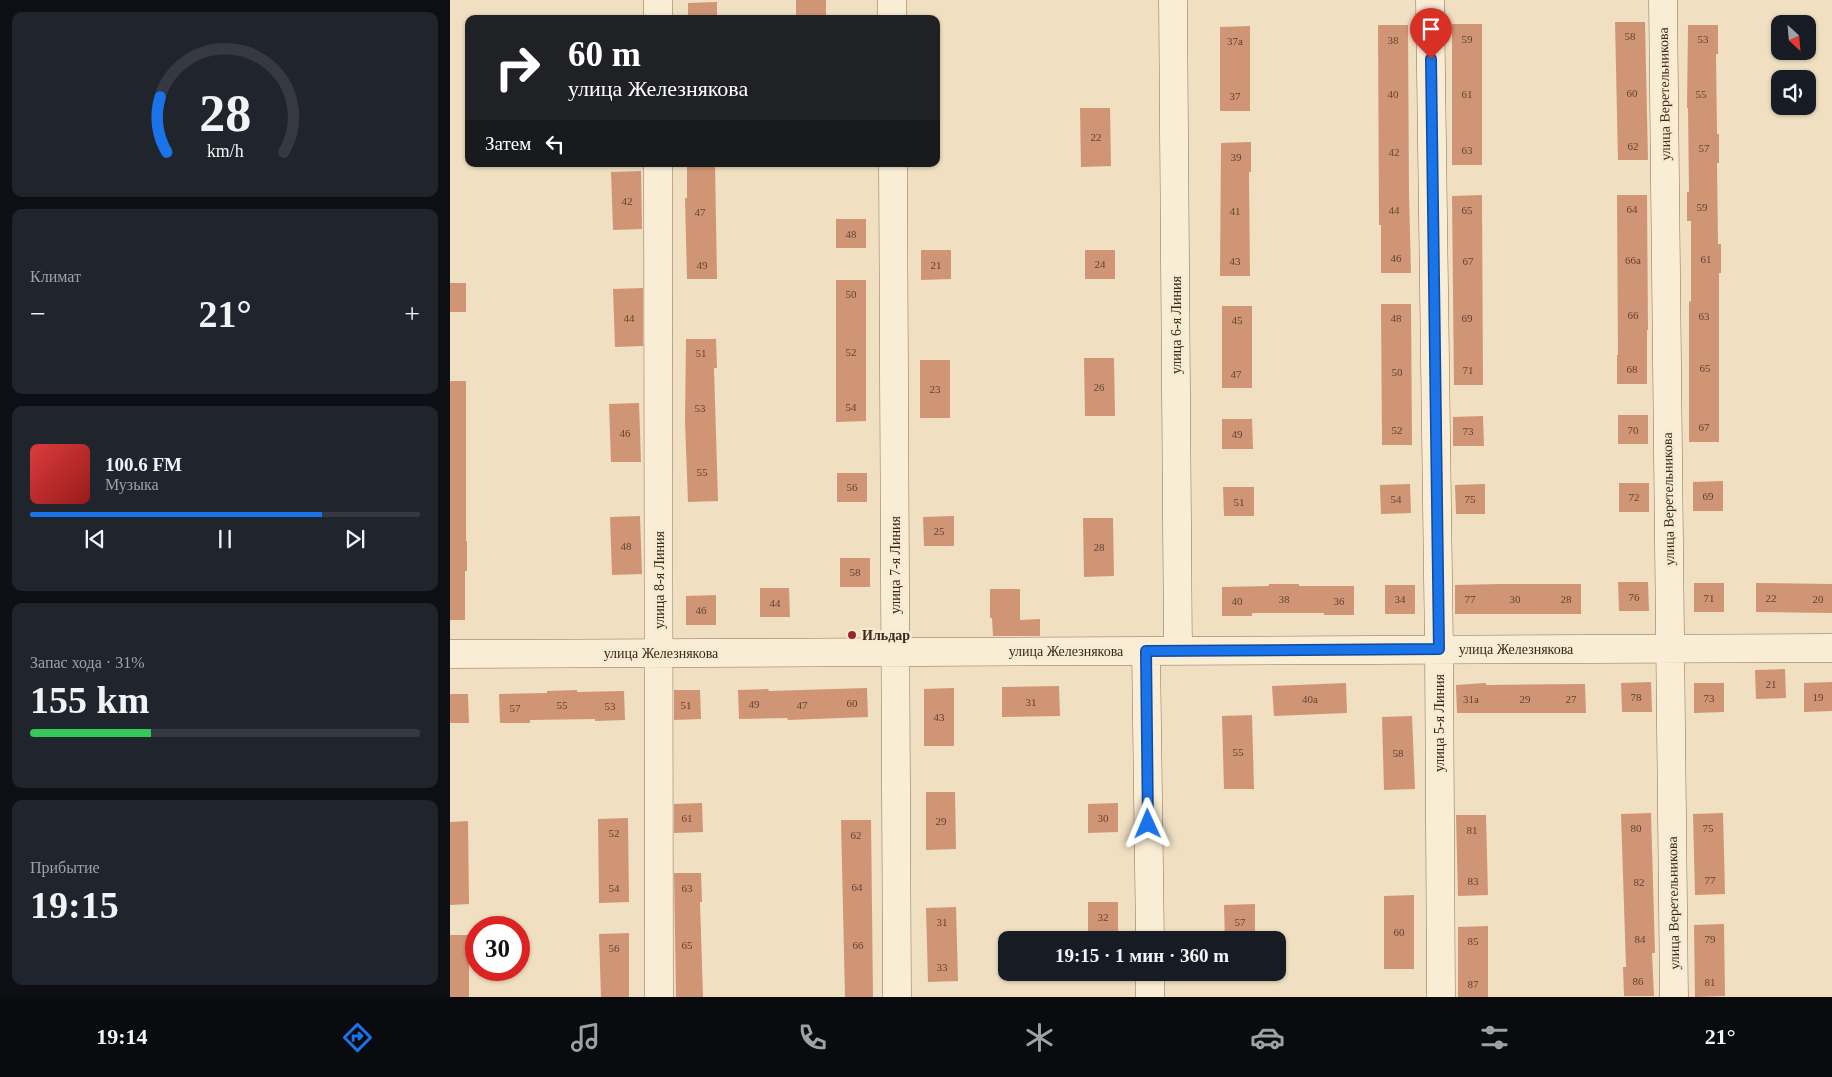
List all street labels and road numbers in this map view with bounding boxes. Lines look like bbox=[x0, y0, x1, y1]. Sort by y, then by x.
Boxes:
street label: улица Веретельникова bbox=[1656, 26, 1673, 161]
street label: улица 6-я Линия bbox=[1169, 275, 1184, 374]
street label: улица Веретельникова bbox=[1660, 431, 1677, 566]
street label: улица 7-я Линия bbox=[888, 515, 903, 614]
street label: улица 8-я Линия bbox=[652, 530, 667, 629]
street label: улица Железнякова bbox=[1459, 642, 1574, 657]
street label: улица Железнякова bbox=[1009, 644, 1124, 659]
street label: улица Железнякова bbox=[604, 646, 719, 661]
street label: улица 5-я Линия bbox=[1432, 673, 1447, 772]
street label: улица Веретельникова bbox=[1665, 835, 1682, 970]

